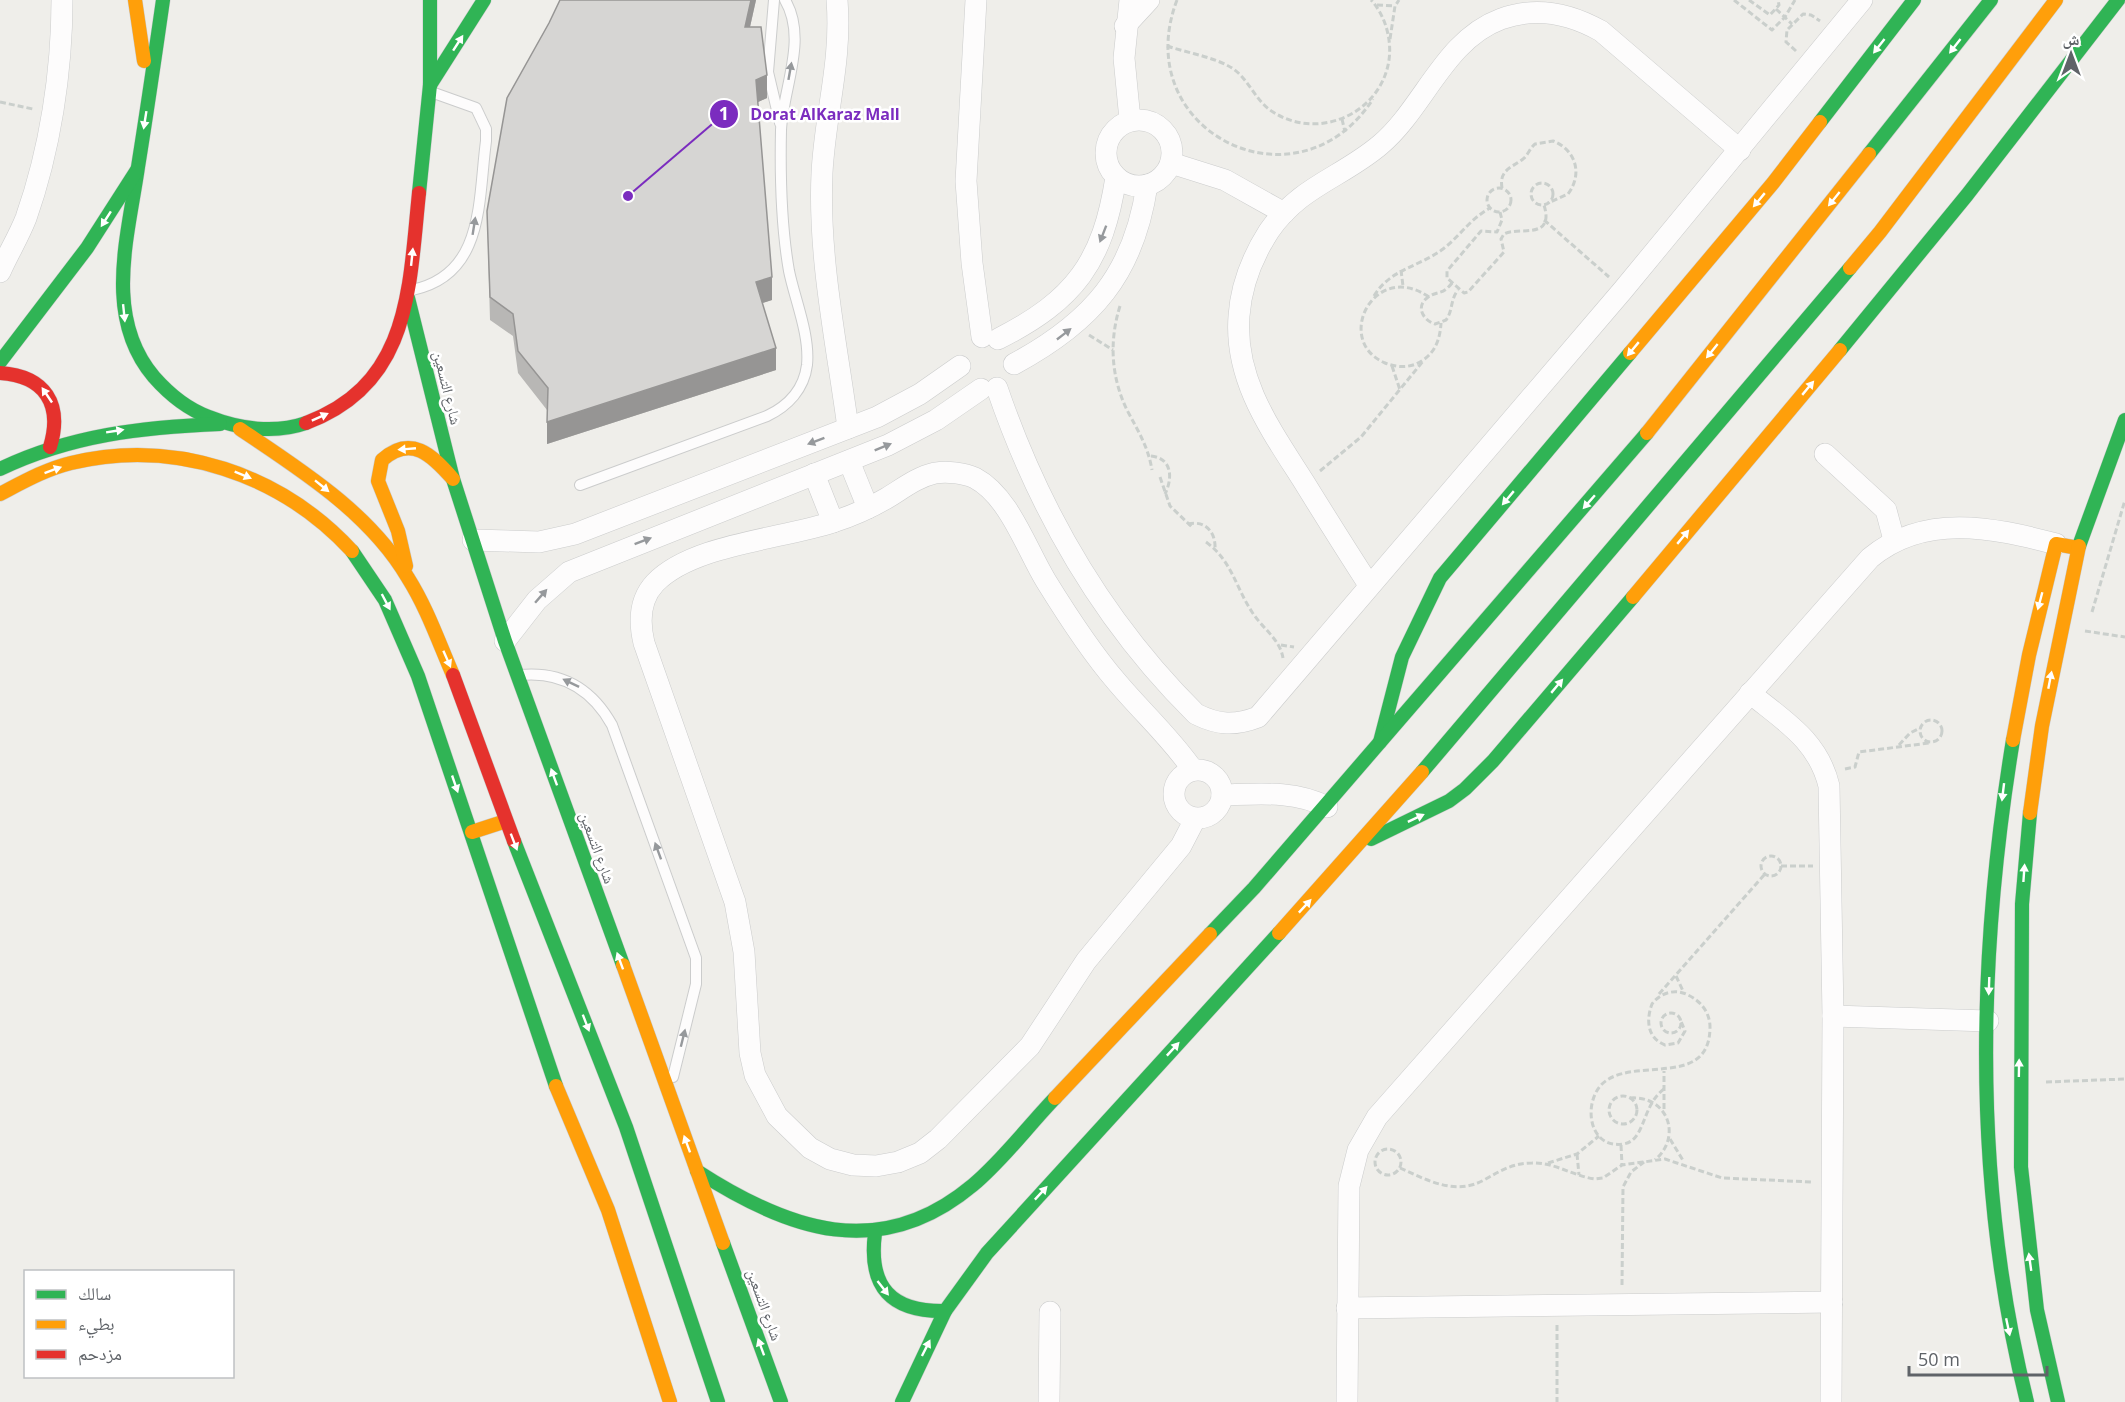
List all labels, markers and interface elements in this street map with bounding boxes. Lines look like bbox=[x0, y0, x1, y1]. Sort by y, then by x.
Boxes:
north arrow bbox=[2041, 24, 2101, 84]
text: ش bbox=[2063, 28, 2080, 50]
one-way arrow bbox=[452, 35, 463, 51]
one-way arrow bbox=[1948, 38, 1961, 54]
one-way arrow bbox=[1873, 39, 1885, 54]
one-way arrow bbox=[786, 61, 795, 80]
callout: Dorat AlKaraz Mall bbox=[709, 97, 912, 131]
text: 1 bbox=[719, 101, 729, 125]
text: Dorat AlKaraz Mall bbox=[750, 103, 900, 125]
one-way arrow bbox=[140, 111, 149, 130]
one-way arrow bbox=[1828, 191, 1841, 207]
one-way arrow bbox=[1753, 192, 1766, 207]
one-way arrow bbox=[100, 211, 112, 227]
one-way arrow bbox=[470, 216, 479, 235]
one-way arrow bbox=[1098, 225, 1108, 243]
one-way arrow bbox=[407, 248, 417, 267]
one-way arrow bbox=[119, 304, 129, 323]
one-way arrow bbox=[1055, 328, 1071, 340]
one-way arrow bbox=[1627, 341, 1640, 356]
one-way arrow bbox=[1707, 344, 1719, 359]
street label: شارع التسعين bbox=[428, 349, 467, 427]
one-way arrow bbox=[1802, 380, 1815, 396]
one-way arrow bbox=[42, 387, 53, 403]
one-way arrow bbox=[312, 412, 330, 422]
one-way arrow bbox=[106, 426, 125, 435]
one-way arrow bbox=[806, 436, 824, 446]
one-way arrow bbox=[874, 442, 892, 452]
one-way arrow bbox=[397, 444, 416, 454]
one-way arrow bbox=[44, 464, 62, 474]
one-way arrow bbox=[234, 471, 252, 480]
one-way arrow bbox=[314, 480, 330, 493]
one-way arrow bbox=[1501, 490, 1514, 506]
one-way arrow bbox=[1583, 494, 1596, 509]
one-way arrow bbox=[1676, 529, 1689, 545]
one-way arrow bbox=[634, 536, 652, 546]
one-way arrow bbox=[534, 589, 547, 604]
one-way arrow bbox=[2034, 591, 2044, 610]
one-way arrow bbox=[381, 593, 391, 610]
one-way arrow bbox=[442, 651, 451, 668]
one-way arrow bbox=[2046, 670, 2055, 689]
one-way arrow bbox=[562, 678, 579, 687]
one-way arrow bbox=[1550, 678, 1563, 694]
one-way arrow bbox=[549, 768, 559, 786]
one-way arrow bbox=[451, 775, 460, 793]
one-way arrow bbox=[1999, 783, 2008, 802]
street label: شارع التسعين bbox=[575, 809, 620, 887]
one-way arrow bbox=[1408, 813, 1426, 823]
one-way arrow bbox=[510, 833, 520, 851]
one-way arrow bbox=[652, 842, 662, 860]
one-way arrow bbox=[2020, 864, 2029, 883]
one-way arrow bbox=[1298, 898, 1312, 913]
one-way arrow bbox=[615, 952, 625, 970]
one-way arrow bbox=[1984, 977, 1993, 996]
one-way arrow bbox=[581, 1015, 591, 1033]
one-way arrow bbox=[678, 1029, 688, 1047]
one-way arrow bbox=[1166, 1042, 1179, 1057]
one-way arrow bbox=[2014, 1058, 2024, 1077]
one-way arrow bbox=[682, 1135, 692, 1153]
one-way arrow bbox=[1034, 1186, 1048, 1200]
one-way arrow bbox=[2025, 1253, 2034, 1272]
street label: شارع التسعين bbox=[742, 1266, 787, 1344]
legend bbox=[24, 1270, 234, 1378]
one-way arrow bbox=[877, 1280, 890, 1296]
text: سالك bbox=[78, 1281, 111, 1305]
text: بطيء bbox=[78, 1311, 115, 1339]
one-way arrow bbox=[2004, 1318, 2013, 1337]
one-way arrow bbox=[756, 1338, 766, 1356]
scale bar bbox=[1909, 1339, 2047, 1377]
one-way arrow bbox=[921, 1340, 930, 1357]
text: مزدحم bbox=[78, 1341, 122, 1366]
text: 50 m bbox=[1918, 1347, 1960, 1371]

